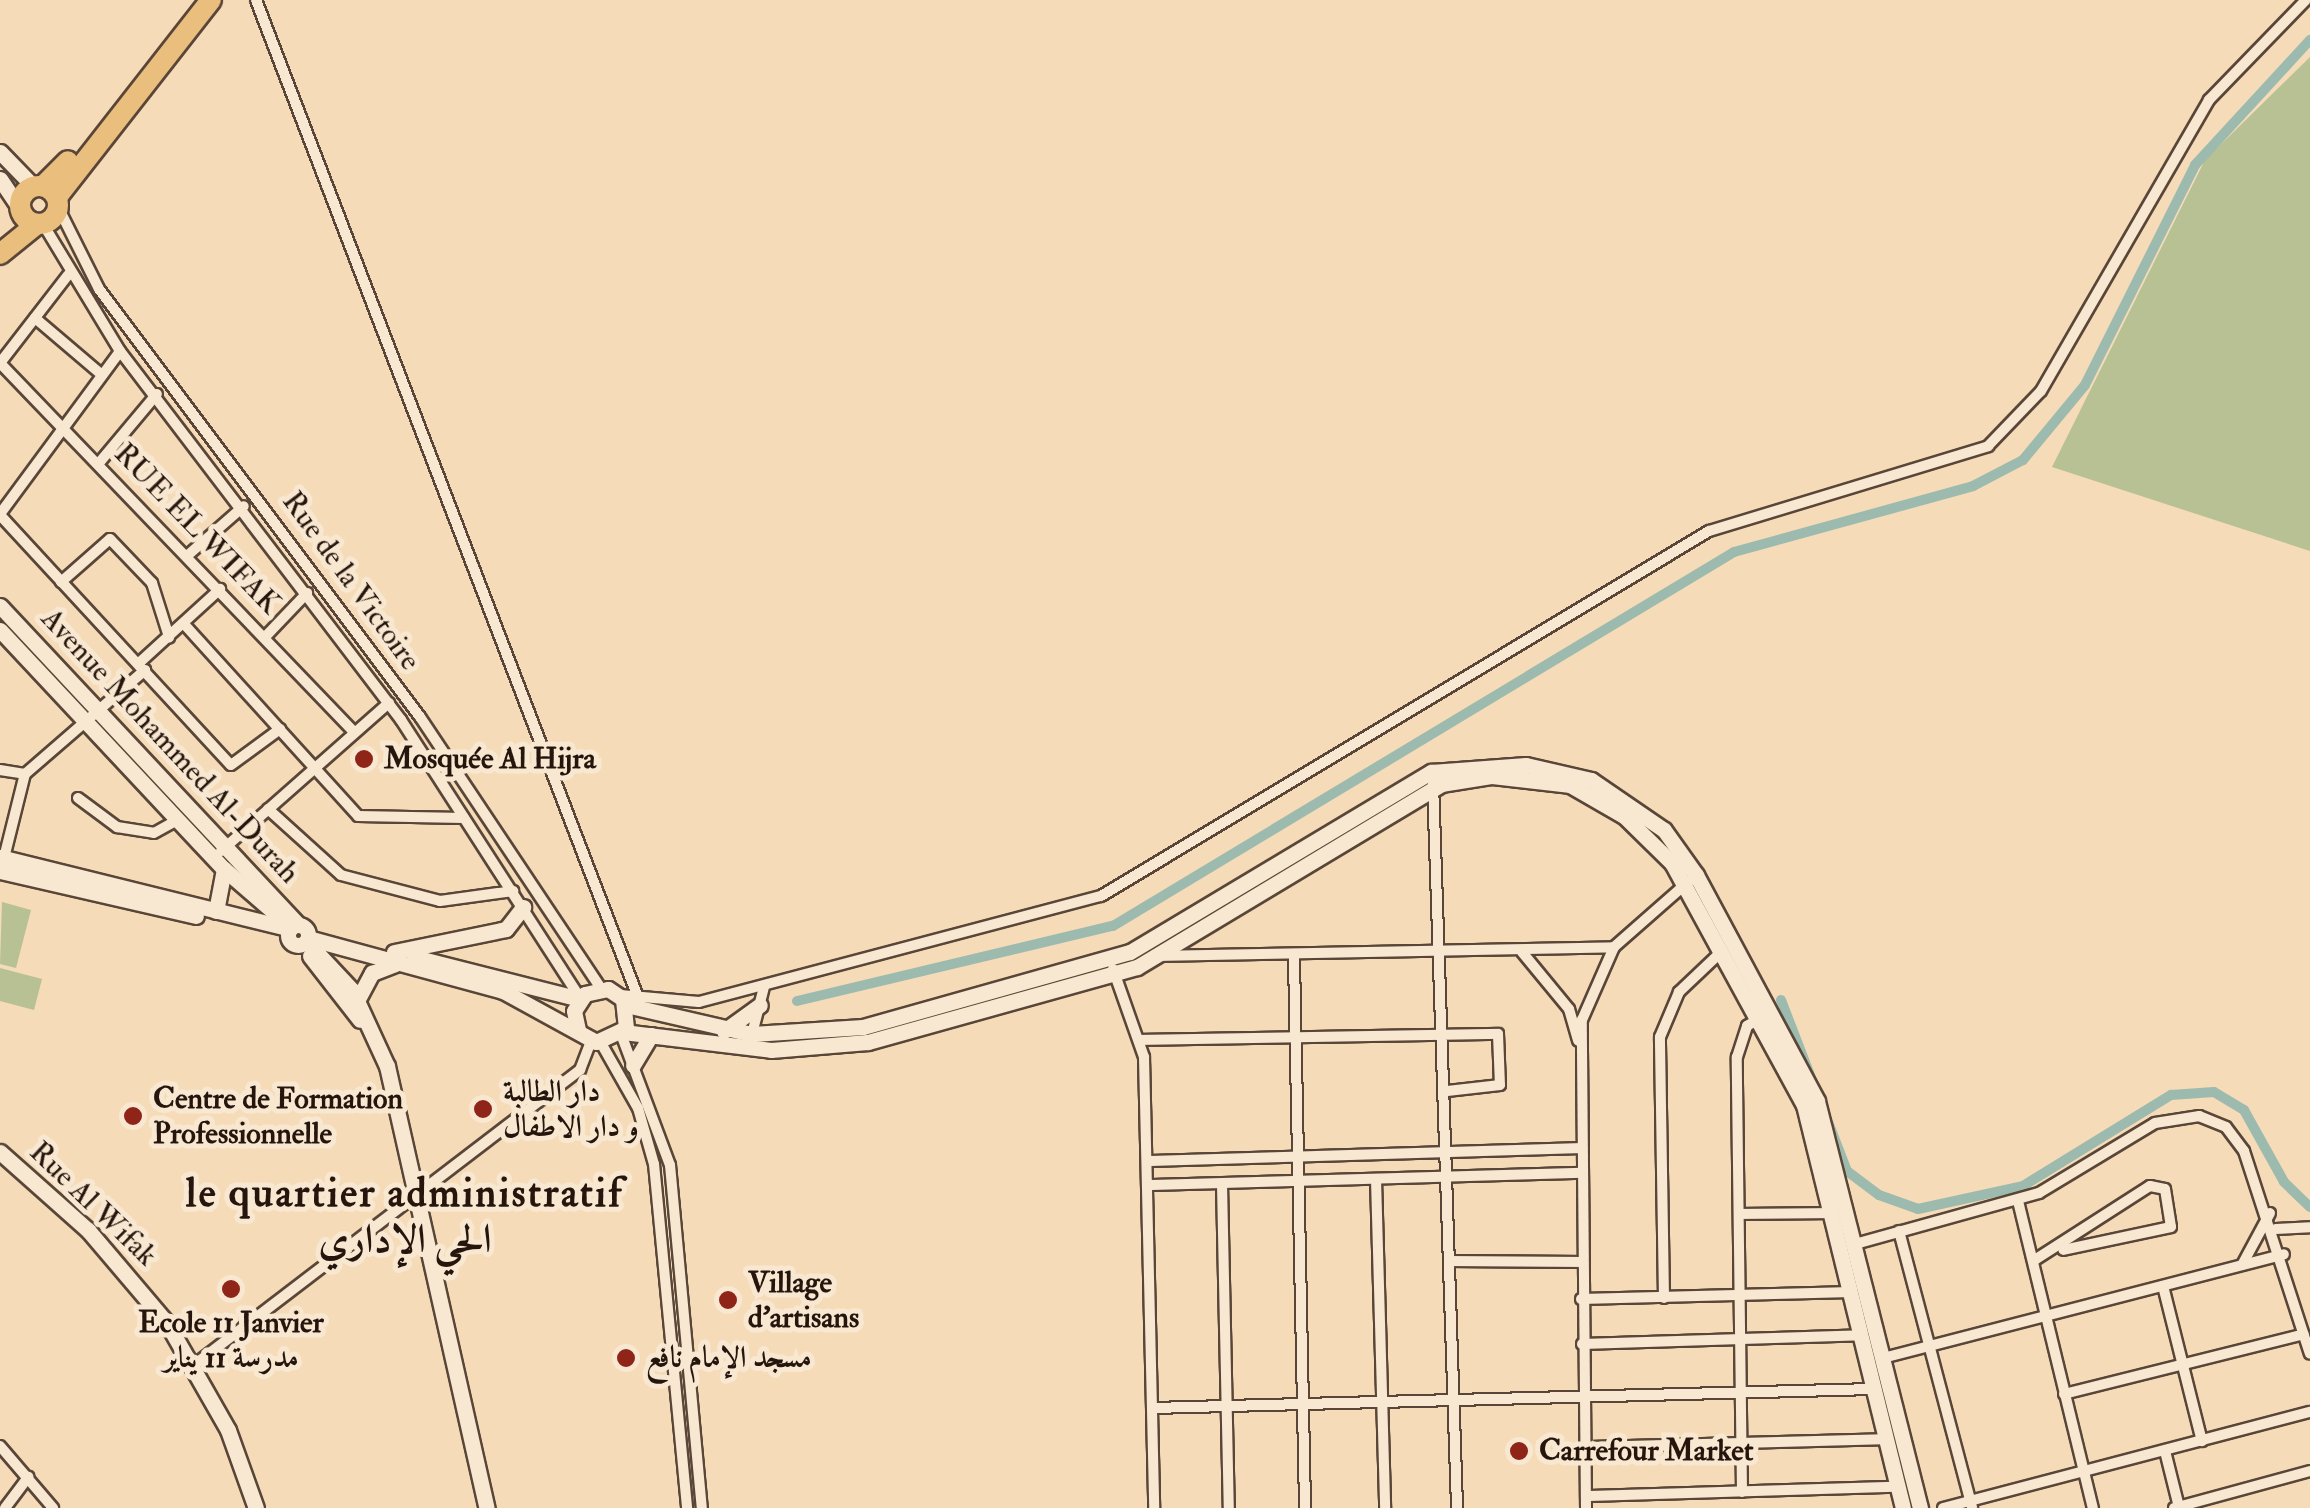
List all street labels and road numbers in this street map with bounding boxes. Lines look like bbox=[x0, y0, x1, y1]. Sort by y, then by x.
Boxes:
street label: RUE EL WIFAK bbox=[106, 436, 288, 622]
street label: Rue de la Victoire bbox=[274, 485, 428, 677]
street label: Avenue Mohammed Al-Durah bbox=[33, 601, 307, 891]
street label: Rue Al Wifak bbox=[22, 1134, 164, 1274]

